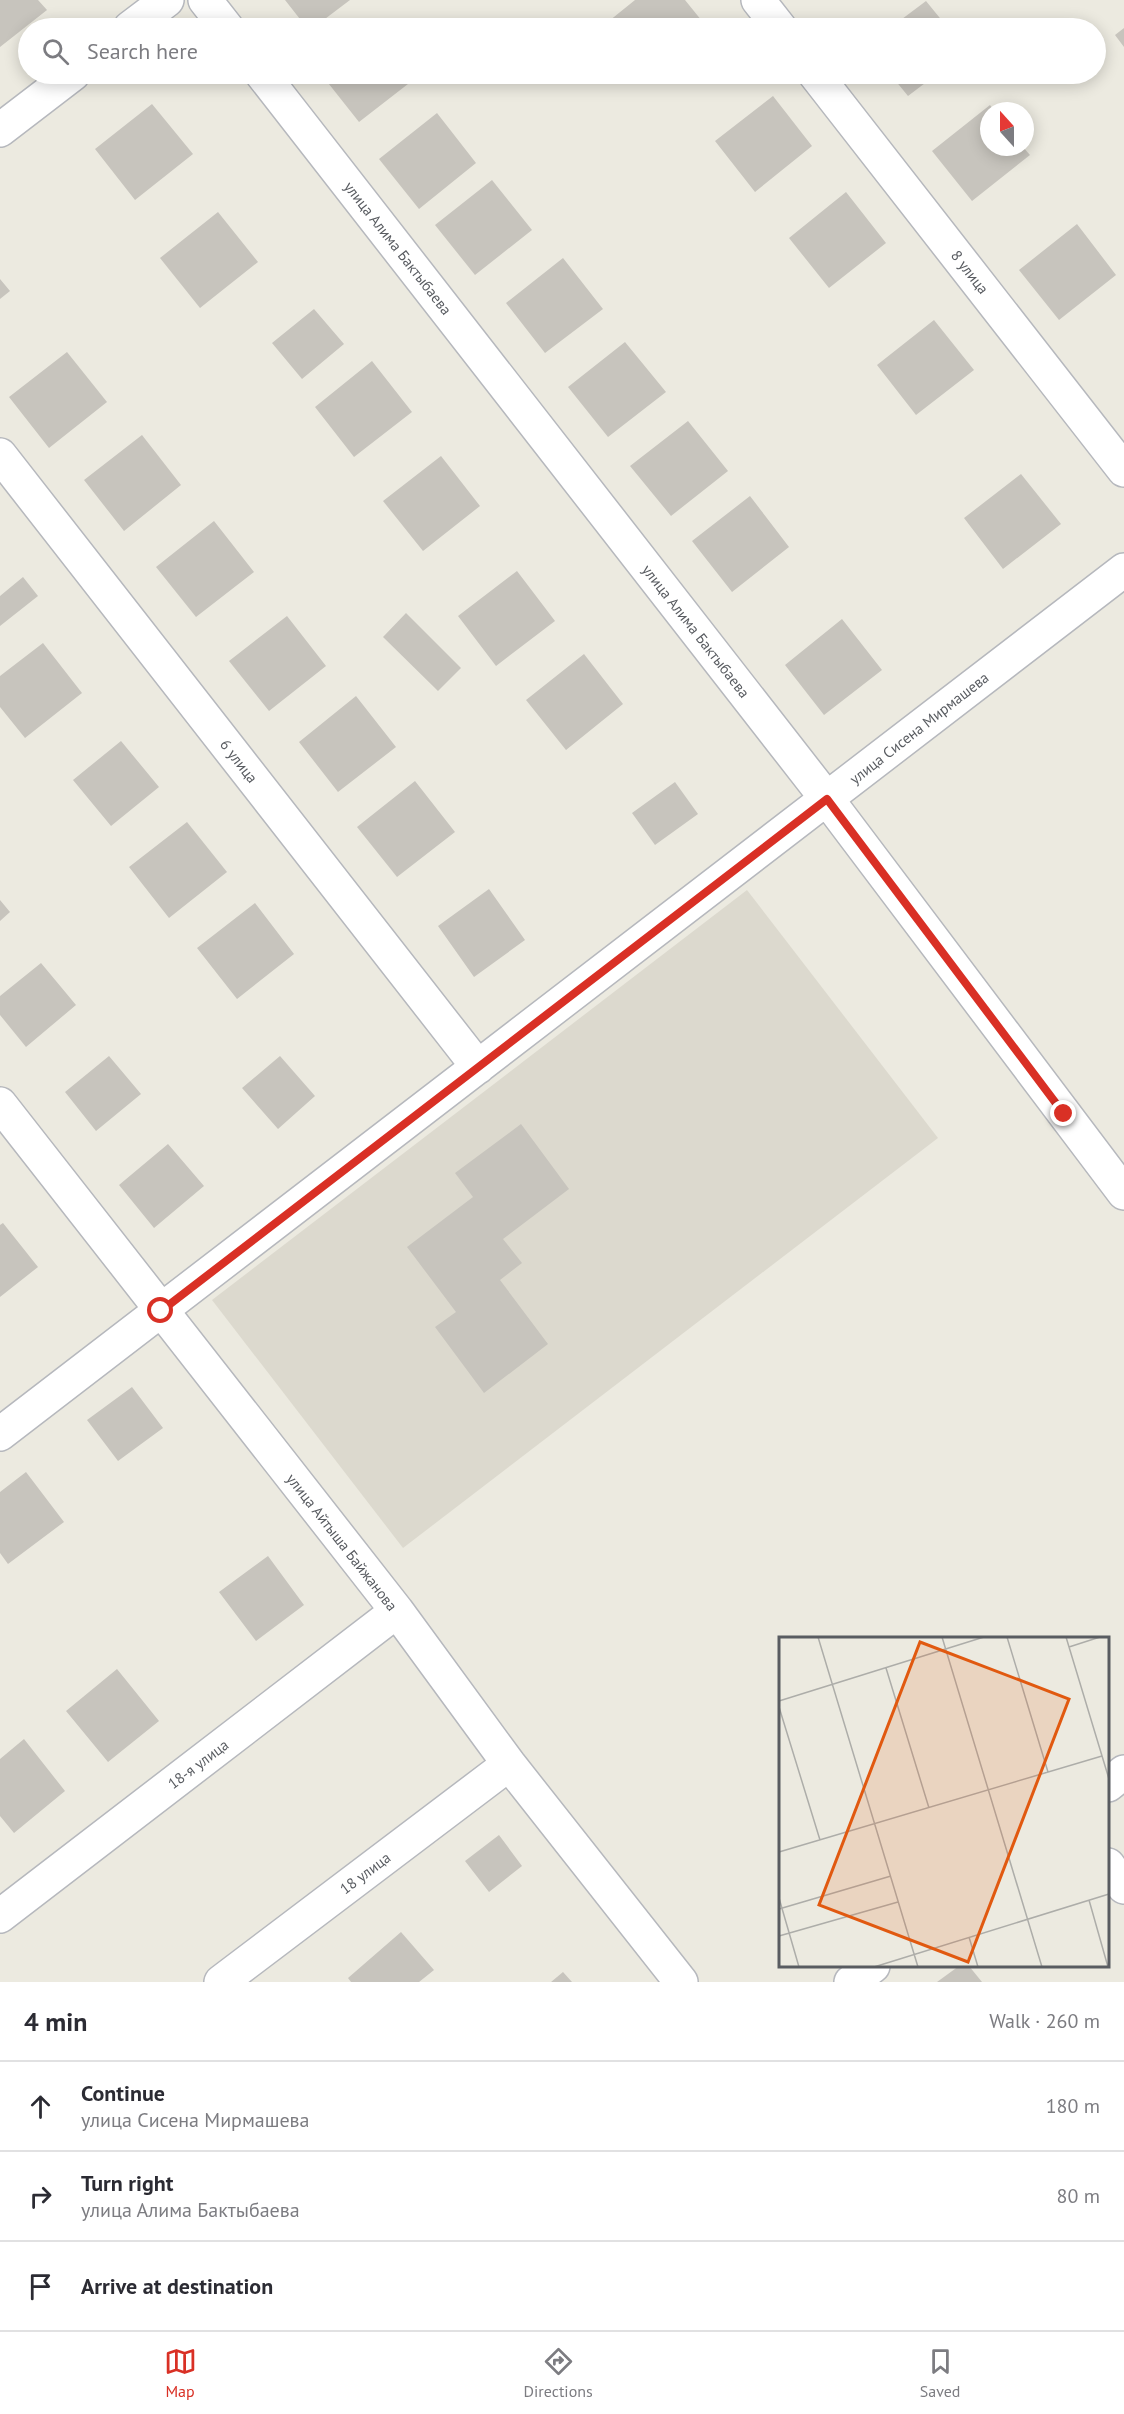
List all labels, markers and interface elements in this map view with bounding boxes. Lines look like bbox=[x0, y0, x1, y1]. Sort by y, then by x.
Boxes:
search box bbox=[18, 18, 1106, 84]
icon: search bbox=[39, 35, 72, 68]
text: Search here bbox=[87, 37, 198, 65]
north arrow bbox=[980, 102, 1034, 156]
street label: улица Алима Бактыбаева bbox=[340, 178, 456, 318]
street label: 8 улица bbox=[947, 246, 993, 298]
street label: улица Алима Бактыбаева bbox=[638, 561, 754, 701]
street label: улица Сисена Мирмашева bbox=[846, 668, 992, 788]
street label: 6 улица bbox=[216, 735, 262, 787]
route end bbox=[1050, 1100, 1076, 1126]
route start bbox=[147, 1297, 173, 1323]
street label: улица Айтыша Байжанова bbox=[282, 1469, 402, 1615]
inset map bbox=[779, 1637, 1109, 1967]
street label: 18-я улица bbox=[164, 1735, 232, 1793]
street label: 18 улица bbox=[336, 1848, 394, 1898]
text: 4 min bbox=[24, 2005, 87, 2038]
text: Walk · 260 m bbox=[989, 2008, 1100, 2034]
text: Continue bbox=[81, 2079, 165, 2107]
icon: ahead bbox=[24, 2090, 57, 2123]
text: 180 m bbox=[1046, 2093, 1100, 2119]
text: улица Сисена Мирмашева bbox=[81, 2107, 310, 2133]
text: Turn right bbox=[81, 2169, 173, 2197]
icon: right bbox=[24, 2180, 57, 2213]
text: 80 m bbox=[1057, 2183, 1100, 2209]
text: улица Алима Бактыбаева bbox=[81, 2197, 300, 2223]
icon: arrive bbox=[24, 2270, 57, 2303]
text: Arrive at destination bbox=[81, 2272, 273, 2300]
tab: Map bbox=[164, 2345, 197, 2401]
tab: Directions bbox=[524, 2345, 593, 2401]
tab: Saved bbox=[920, 2345, 960, 2401]

